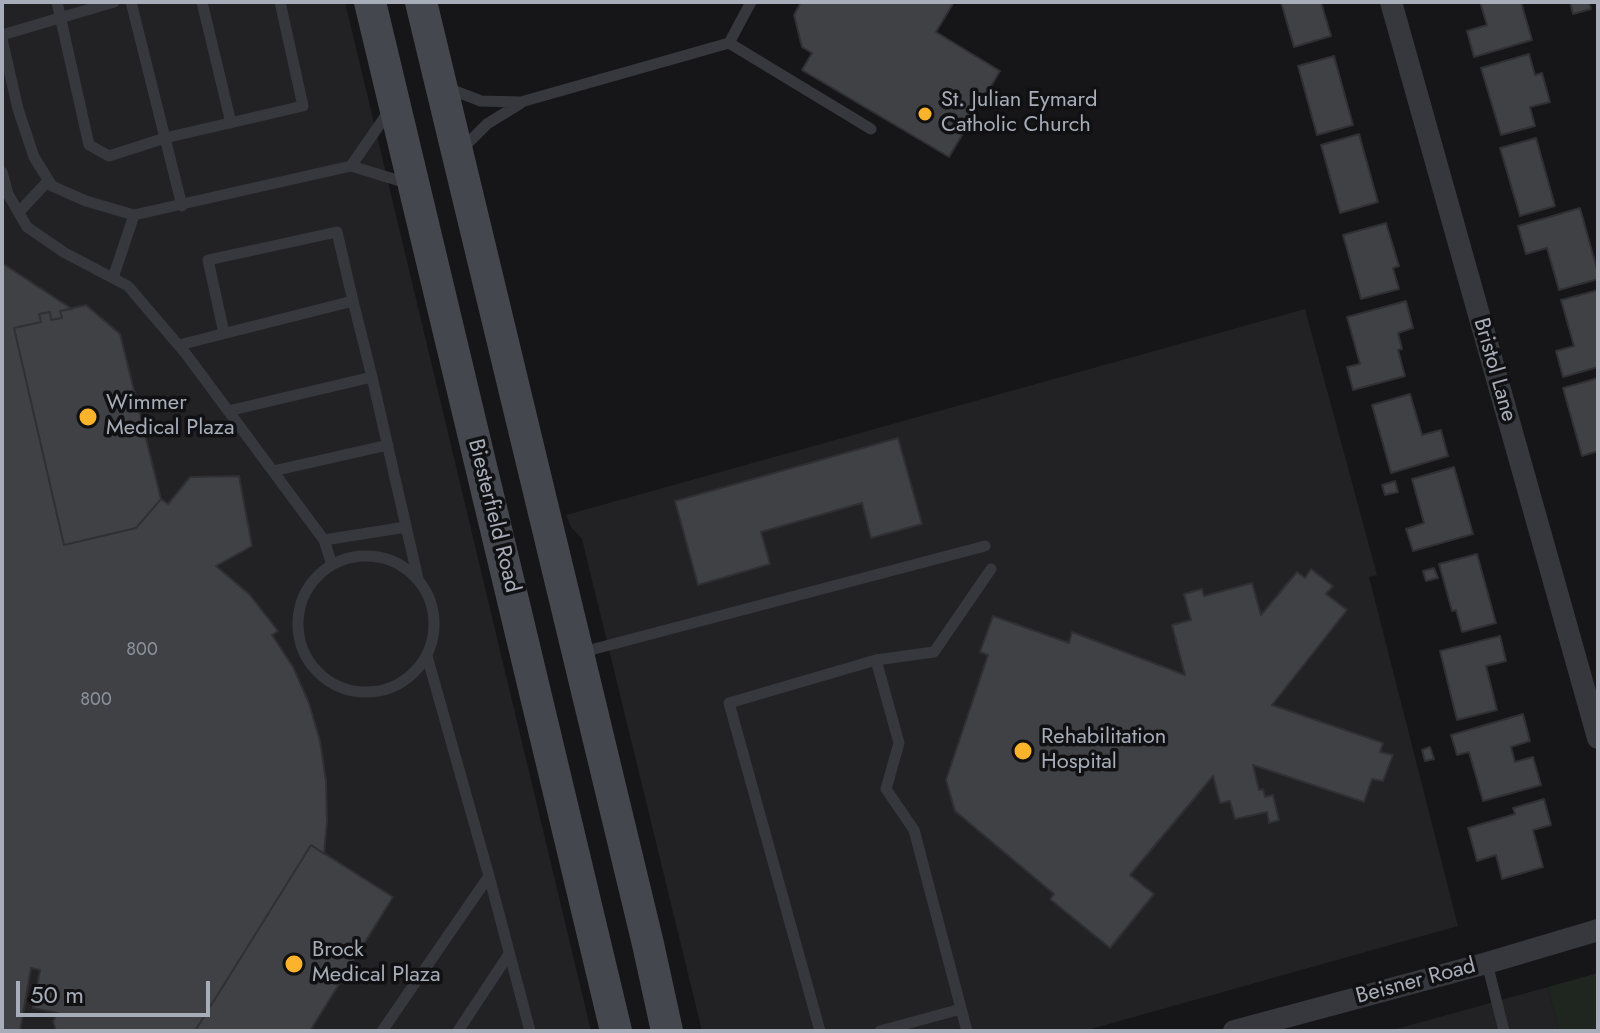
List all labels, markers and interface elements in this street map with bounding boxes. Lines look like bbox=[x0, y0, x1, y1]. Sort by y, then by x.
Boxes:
place label: St. Julian Eymard Catholic Church bbox=[941, 88, 1097, 140]
marker: St. Julian Eymard Catholic Church bbox=[916, 105, 934, 123]
street label: Bristol Lane bbox=[1467, 315, 1521, 425]
place label: Wimmer Medical Plaza bbox=[106, 391, 235, 442]
marker: Wimmer Medical Plaza bbox=[77, 406, 99, 428]
street label: Biesterfield Road bbox=[461, 436, 525, 596]
house number: 800 bbox=[126, 640, 158, 662]
house number: 800 bbox=[80, 690, 112, 712]
place label: Rehabilitation Hospital bbox=[1041, 725, 1166, 776]
marker: Rehabilitation Hospital bbox=[1012, 740, 1034, 762]
place label: Brock Medical Plaza bbox=[312, 938, 441, 990]
marker: Brock Medical Plaza bbox=[283, 953, 305, 975]
street label: Beisner Road bbox=[1353, 953, 1479, 1011]
scale bar bbox=[20, 965, 214, 1015]
text: 50 m bbox=[30, 977, 84, 1012]

